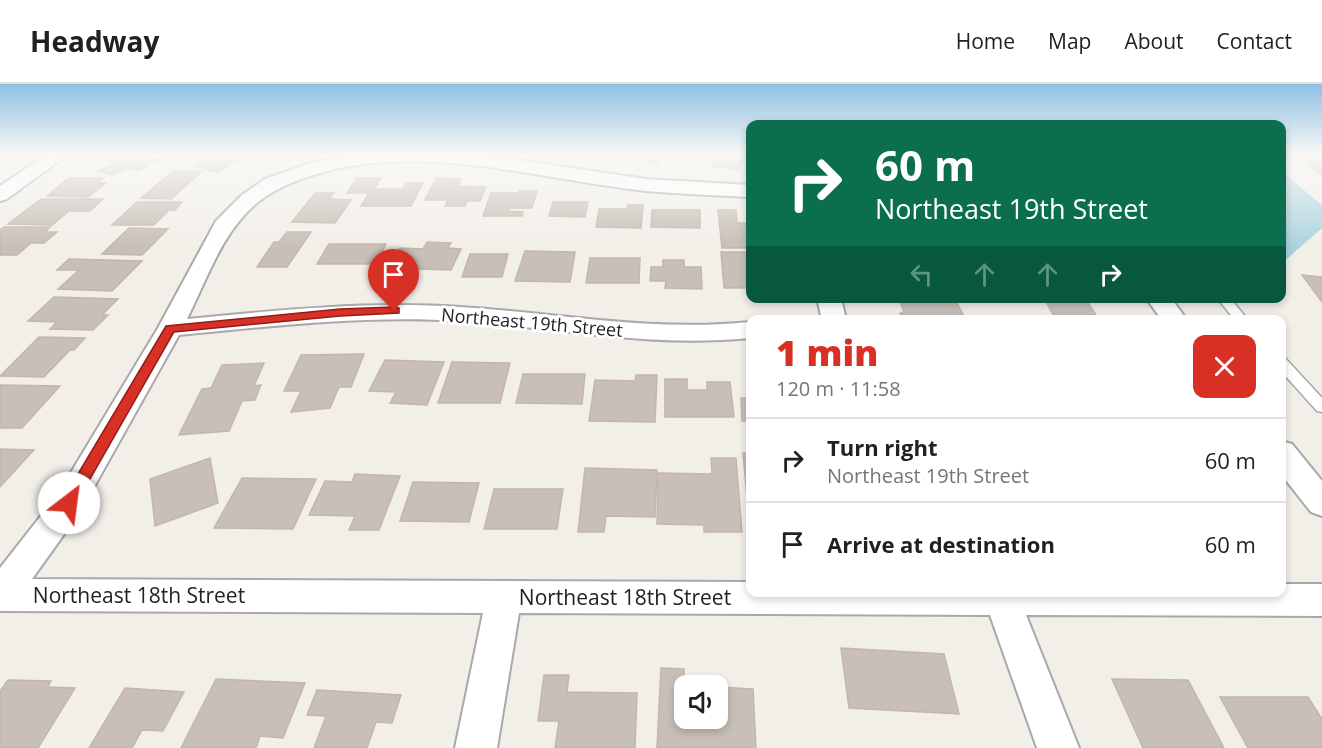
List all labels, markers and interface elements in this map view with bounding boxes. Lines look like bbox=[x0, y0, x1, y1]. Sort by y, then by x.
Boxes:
text: Headway bbox=[30, 22, 159, 60]
text: Home bbox=[956, 27, 1015, 55]
text: Map bbox=[1048, 27, 1091, 55]
text: About bbox=[1124, 27, 1184, 55]
text: Contact bbox=[1217, 27, 1292, 55]
text: 60 m bbox=[875, 136, 975, 193]
icon: right bbox=[776, 144, 854, 222]
text: Northeast 19th Street bbox=[875, 190, 1148, 227]
pin bbox=[368, 249, 419, 311]
icon: arrive bbox=[377, 258, 410, 291]
icon: left bbox=[905, 258, 938, 291]
icon: ahead bbox=[968, 258, 1001, 291]
icon: ahead bbox=[1031, 258, 1064, 291]
icon: right bbox=[1094, 258, 1127, 291]
street label: Northeast 19th Street bbox=[440, 302, 624, 342]
text: 1 min bbox=[776, 328, 878, 377]
button: close bbox=[1193, 335, 1256, 398]
text: 120 m · 11:58 bbox=[776, 375, 901, 402]
text: Turn right bbox=[827, 432, 938, 462]
icon: right bbox=[776, 444, 809, 477]
text: 60 m bbox=[1205, 445, 1256, 475]
text: Northeast 19th Street bbox=[827, 462, 1029, 489]
position arrow bbox=[37, 471, 101, 535]
icon: arrive bbox=[776, 528, 809, 561]
text: Arrive at destination bbox=[827, 529, 1055, 559]
text: 60 m bbox=[1205, 529, 1256, 559]
street label: Northeast 18th Street bbox=[33, 581, 245, 609]
street label: Northeast 18th Street bbox=[519, 583, 731, 611]
map controls bbox=[674, 675, 728, 729]
button: sound bbox=[674, 675, 728, 729]

